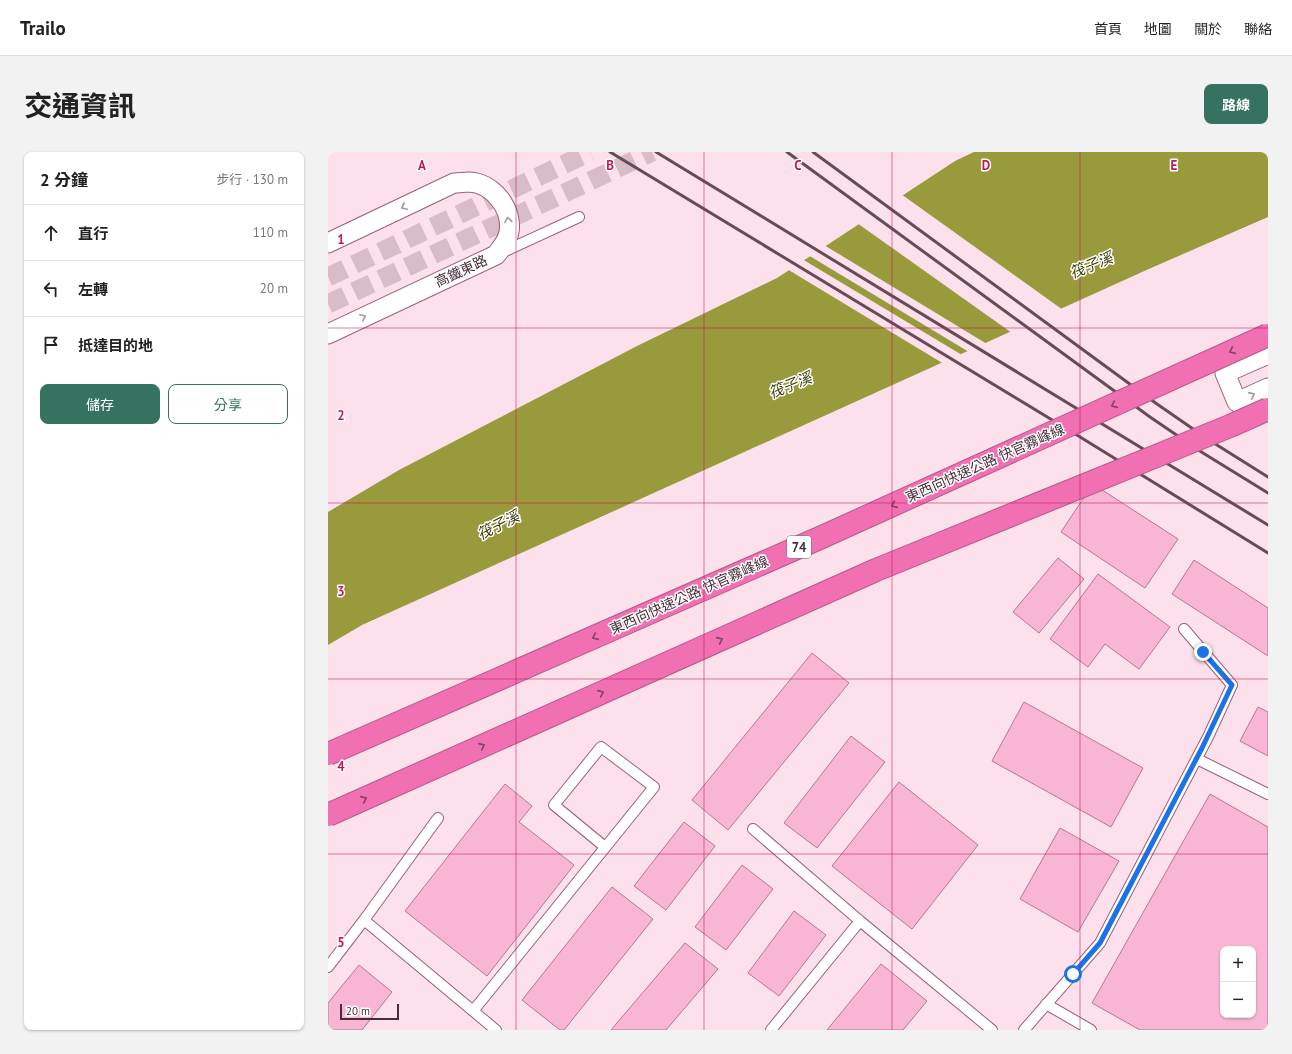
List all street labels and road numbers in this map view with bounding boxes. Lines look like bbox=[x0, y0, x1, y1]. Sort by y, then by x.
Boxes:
street label: 高鐵東路 bbox=[432, 251, 490, 291]
street label: 東西向快速公路 快官霧峰線 bbox=[903, 420, 1067, 506]
road number: 74 bbox=[787, 536, 811, 558]
street label: 東西向快速公路 快官霧峰線 bbox=[607, 552, 771, 638]

